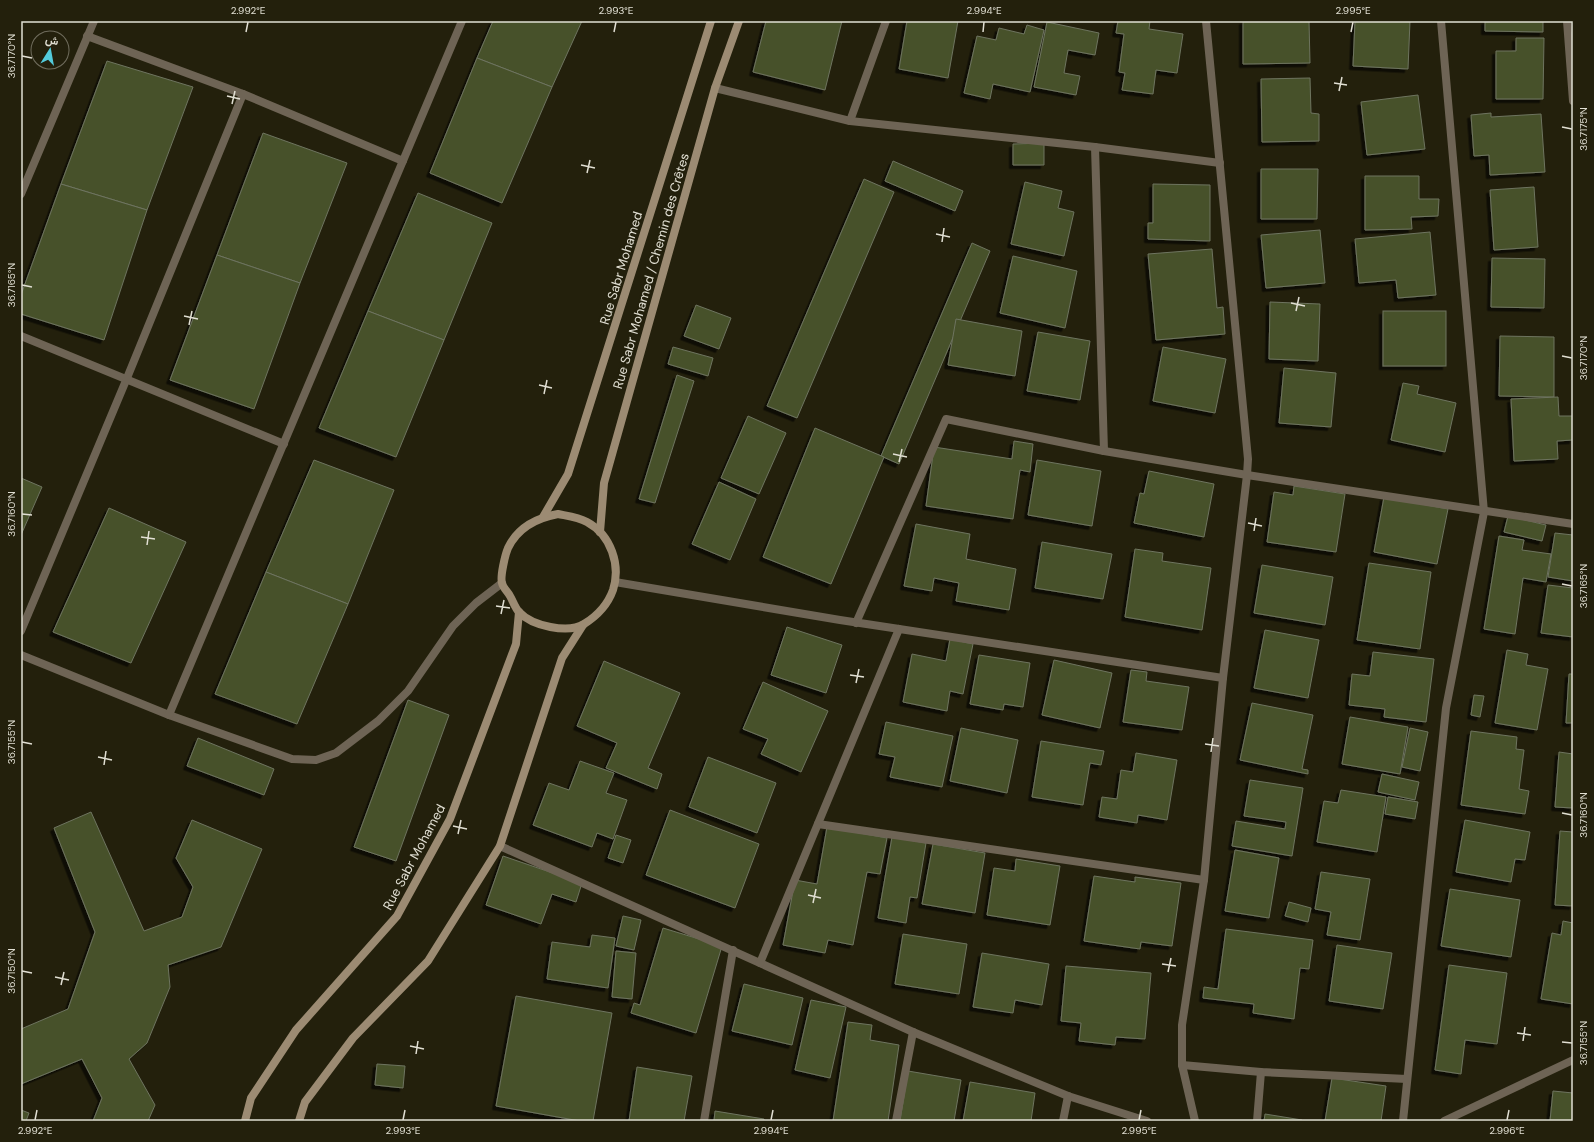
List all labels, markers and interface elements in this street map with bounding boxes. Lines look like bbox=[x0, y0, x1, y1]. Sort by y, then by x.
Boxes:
text: 2.992°E bbox=[231, 4, 266, 17]
text: 2.993°E bbox=[599, 4, 634, 17]
text: 2.994°E bbox=[966, 4, 1002, 17]
text: 2.995°E bbox=[1335, 4, 1371, 17]
north arrow bbox=[30, 30, 70, 70]
text: ش bbox=[44, 32, 60, 48]
text: 36.7170°N bbox=[5, 34, 18, 78]
text: 36.7175°N bbox=[1577, 107, 1590, 151]
street label: Rue Sabr Mohamed / Chemin des Crêtes bbox=[609, 151, 693, 391]
street label: Rue Sabr Mohamed bbox=[596, 209, 646, 327]
text: 36.7165°N bbox=[5, 263, 18, 307]
text: 36.7170°N bbox=[1577, 336, 1590, 380]
text: 36.7160°N bbox=[5, 491, 18, 537]
text: 36.7165°N bbox=[1577, 564, 1590, 608]
text: 36.7155°N bbox=[5, 720, 18, 764]
text: 36.7160°N bbox=[1577, 792, 1590, 838]
street label: Rue Sabr Mohamed bbox=[379, 801, 449, 913]
text: 36.7150°N bbox=[5, 948, 18, 994]
text: 36.7155°N bbox=[1577, 1021, 1590, 1065]
text: 2.992°E bbox=[18, 1124, 53, 1137]
text: 2.993°E bbox=[386, 1124, 421, 1137]
text: 2.994°E bbox=[753, 1124, 789, 1137]
text: 2.995°E bbox=[1121, 1124, 1157, 1137]
text: 2.996°E bbox=[1489, 1124, 1525, 1137]

